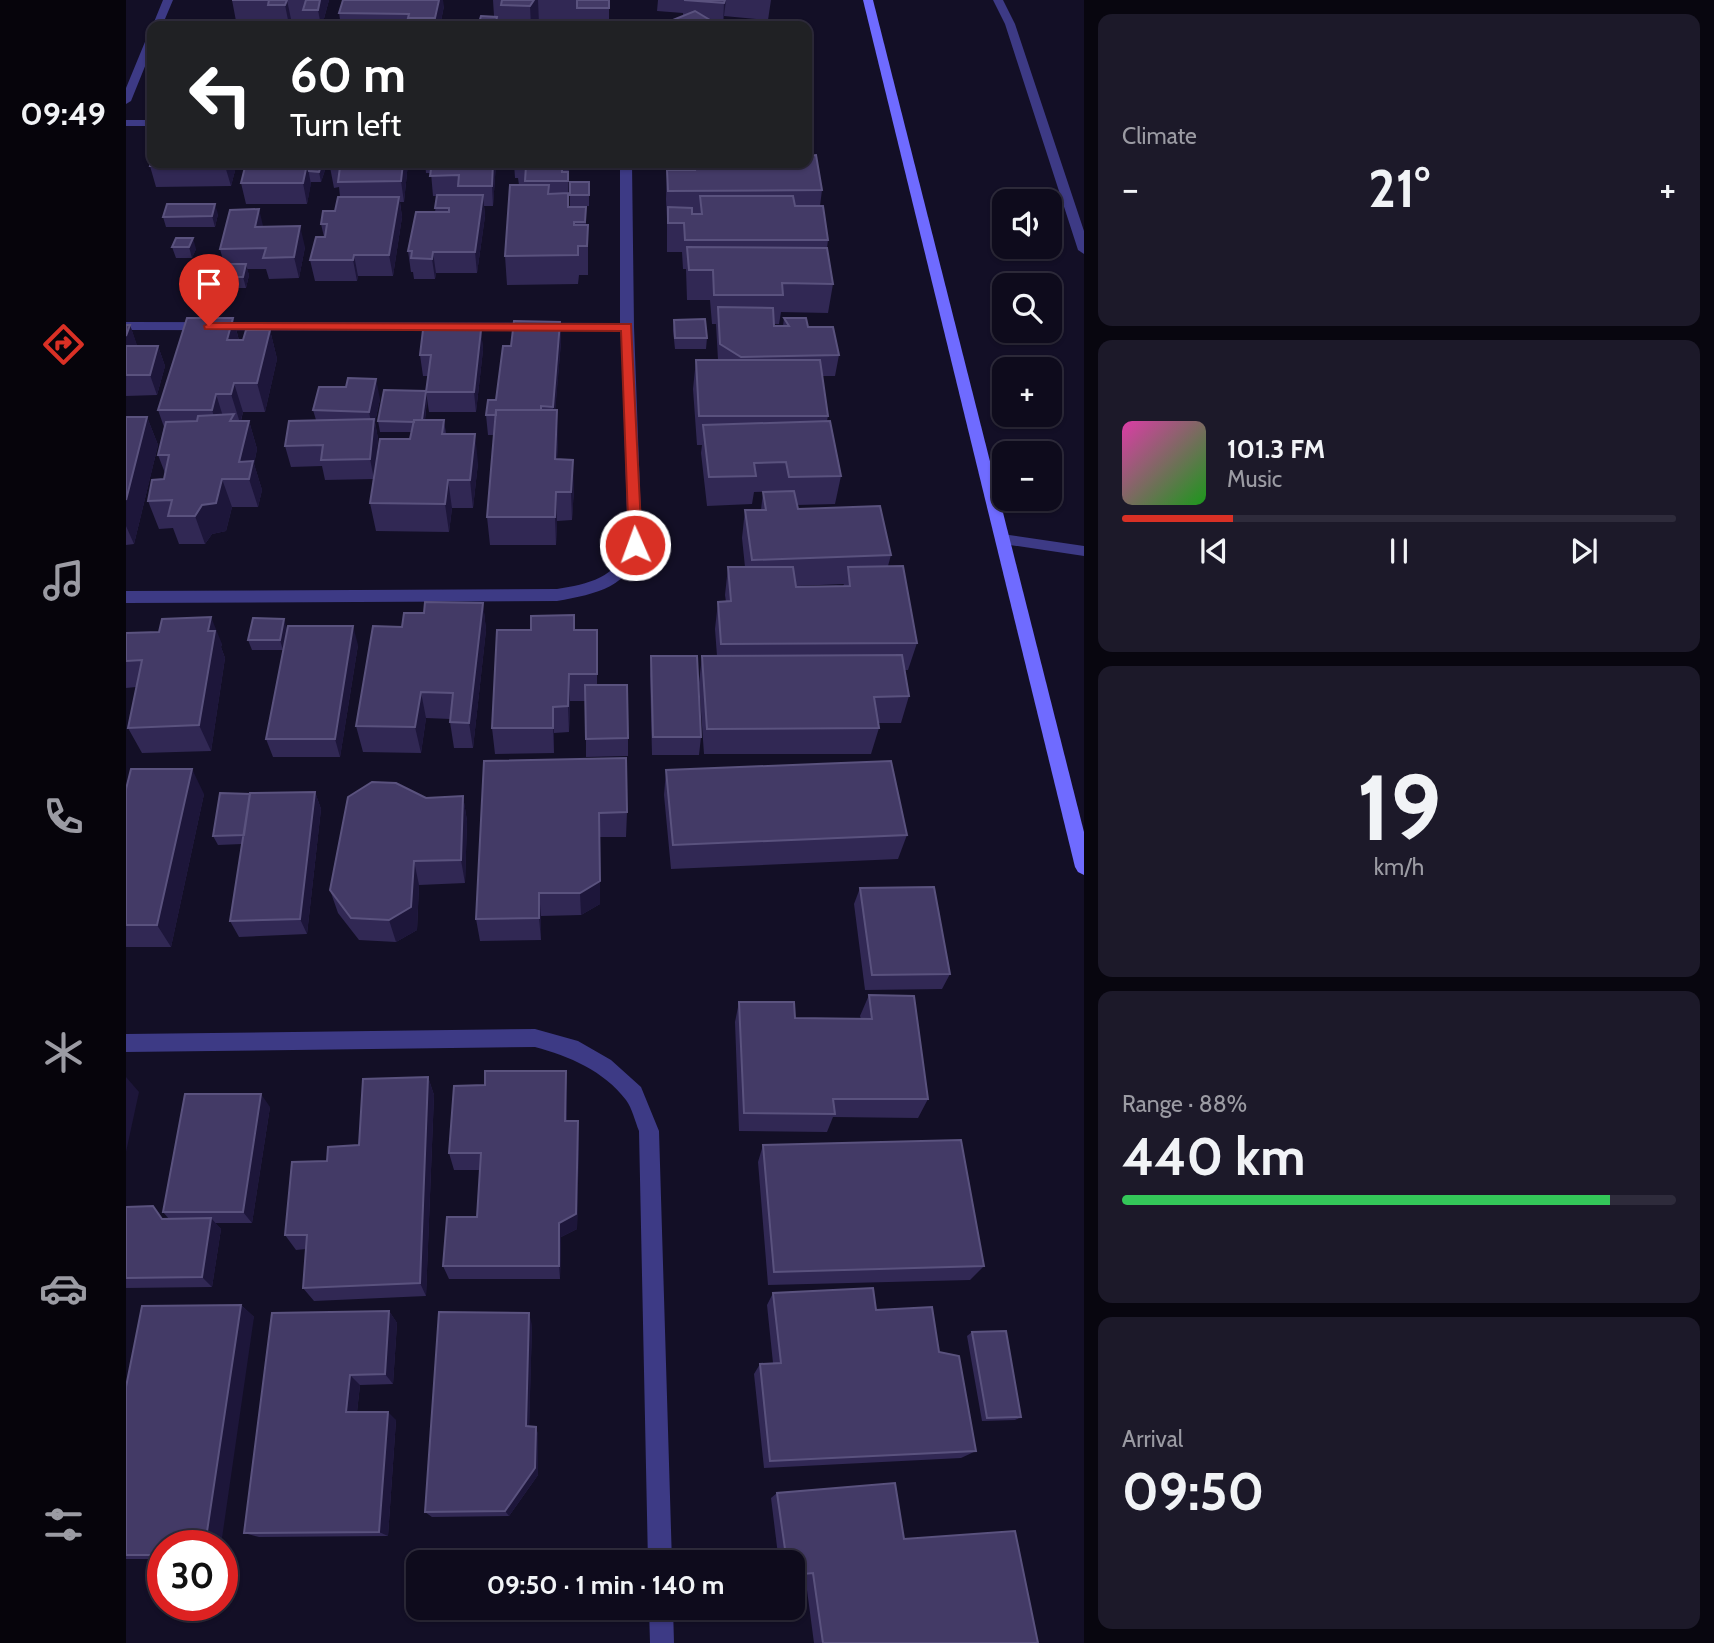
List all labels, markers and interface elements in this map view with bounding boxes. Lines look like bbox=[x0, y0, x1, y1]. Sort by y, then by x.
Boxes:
text: 60 m bbox=[290, 45, 406, 104]
icon: left bbox=[175, 49, 266, 140]
text: 09:49 bbox=[20, 94, 106, 133]
text: Turn left bbox=[290, 105, 401, 144]
text: Climate bbox=[1122, 122, 1197, 150]
text: 21° bbox=[1368, 157, 1430, 220]
text: − bbox=[1122, 165, 1139, 212]
text: + bbox=[1659, 165, 1676, 212]
map controls bbox=[992, 189, 1062, 511]
button: sound bbox=[992, 189, 1062, 259]
pin bbox=[179, 254, 239, 326]
icon: arrive bbox=[190, 265, 228, 303]
button: search bbox=[992, 273, 1062, 343]
icon: directions bbox=[39, 320, 88, 369]
button: + bbox=[992, 357, 1062, 427]
text: 101.3 FM bbox=[1227, 433, 1325, 465]
button: − bbox=[992, 441, 1062, 511]
text: Music bbox=[1227, 465, 1282, 493]
position arrow bbox=[598, 508, 672, 582]
icon: previous bbox=[1195, 532, 1233, 570]
icon: pause bbox=[1380, 532, 1418, 570]
icon: next bbox=[1565, 532, 1603, 570]
icon: music bbox=[39, 556, 88, 605]
text: 19 bbox=[1357, 752, 1441, 863]
icon: phone bbox=[39, 792, 88, 841]
text: km/h bbox=[1374, 853, 1424, 881]
icon: climate bbox=[39, 1028, 88, 1077]
text: Range · 88% bbox=[1122, 1090, 1247, 1118]
text: 440 km bbox=[1122, 1125, 1305, 1188]
icon: car bbox=[39, 1264, 88, 1313]
text: Arrival bbox=[1122, 1425, 1183, 1453]
text: 09:50 bbox=[1122, 1460, 1264, 1523]
icon: filters bbox=[39, 1500, 88, 1549]
speed limit sign: 30 bbox=[147, 1530, 238, 1621]
text: 09:50 · 1 min · 140 m bbox=[487, 1569, 724, 1601]

